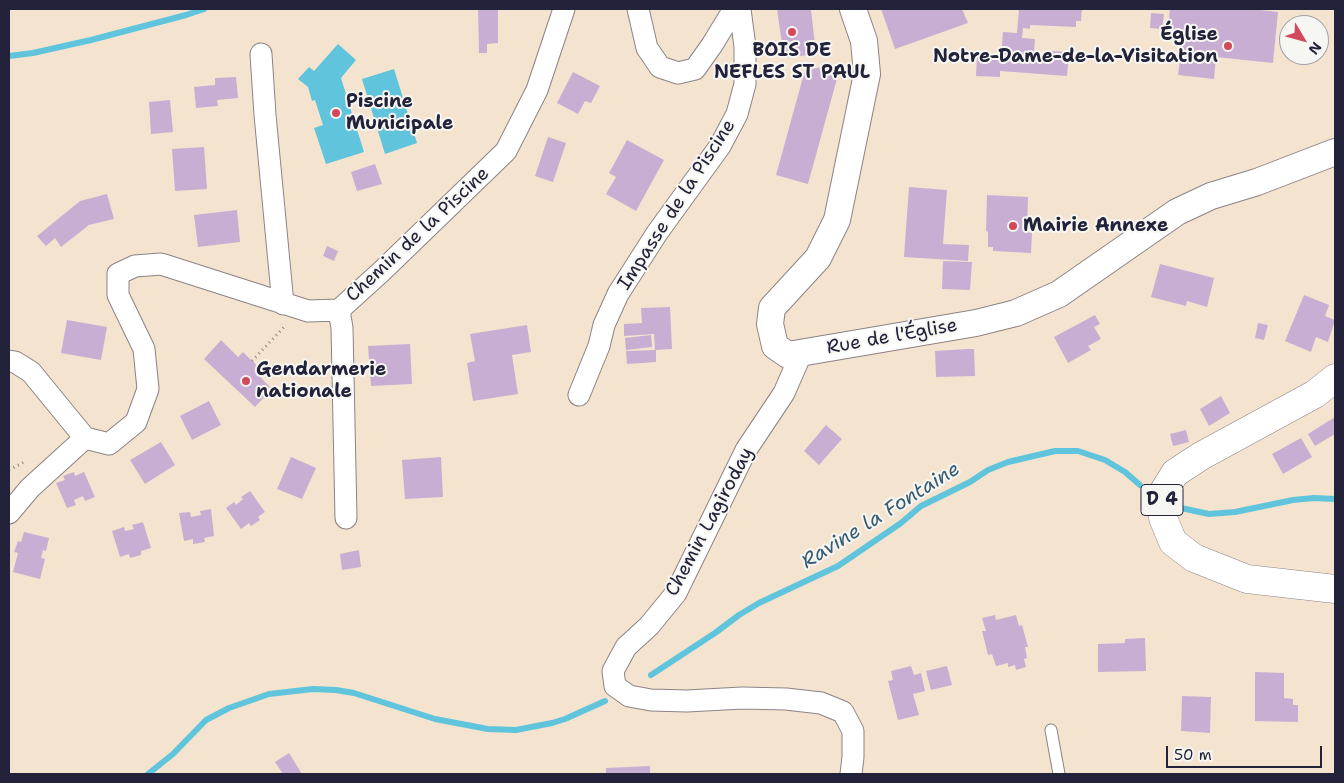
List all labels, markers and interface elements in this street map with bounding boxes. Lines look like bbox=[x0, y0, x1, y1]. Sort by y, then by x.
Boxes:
north arrow bbox=[1279, 15, 1329, 65]
place label: Église Notre-Dame-de-la-Visitation bbox=[933, 24, 1218, 68]
marker: BOIS DE NEFLES ST PAUL bbox=[786, 26, 798, 38]
text: N bbox=[1305, 39, 1326, 58]
place label: BOIS DE NEFLES ST PAUL bbox=[714, 40, 870, 84]
marker: Église Notre-Dame-de-la-Visitation bbox=[1222, 40, 1234, 52]
place label: Piscine Municipale bbox=[346, 91, 453, 135]
marker: Piscine Municipale bbox=[330, 107, 342, 119]
street label: Impasse de la Piscine bbox=[613, 115, 741, 295]
street label: Chemin de la Piscine bbox=[342, 163, 494, 307]
place label: Mairie Annexe bbox=[1023, 215, 1168, 237]
marker: Mairie Annexe bbox=[1007, 220, 1019, 232]
street label: Rue de l'Église bbox=[825, 314, 959, 360]
place label: Gendarmerie nationale bbox=[256, 359, 386, 403]
marker: Gendarmerie nationale bbox=[240, 375, 252, 387]
street label: Chemin Lagiroday bbox=[661, 444, 759, 600]
water label: Ravine la Fontaine bbox=[797, 458, 965, 574]
road number: D 4 bbox=[1141, 484, 1183, 516]
scale bar bbox=[1169, 736, 1325, 768]
text: 50 m bbox=[1174, 745, 1212, 765]

